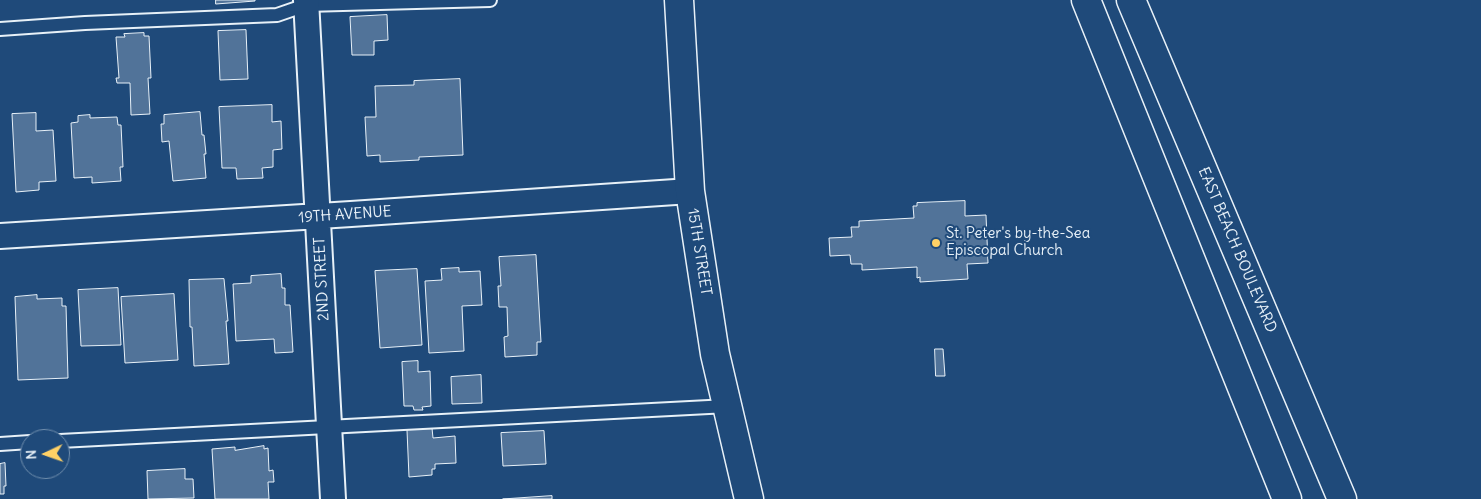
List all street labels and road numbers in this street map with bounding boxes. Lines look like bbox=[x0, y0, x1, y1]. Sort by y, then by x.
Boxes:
street label: EAST BEACH BOULEVARD bbox=[1194, 165, 1280, 335]
street label: 19TH AVENUE bbox=[298, 203, 392, 227]
street label: 15TH STREET bbox=[683, 207, 715, 297]
street label: 2ND STREET bbox=[311, 237, 333, 321]

